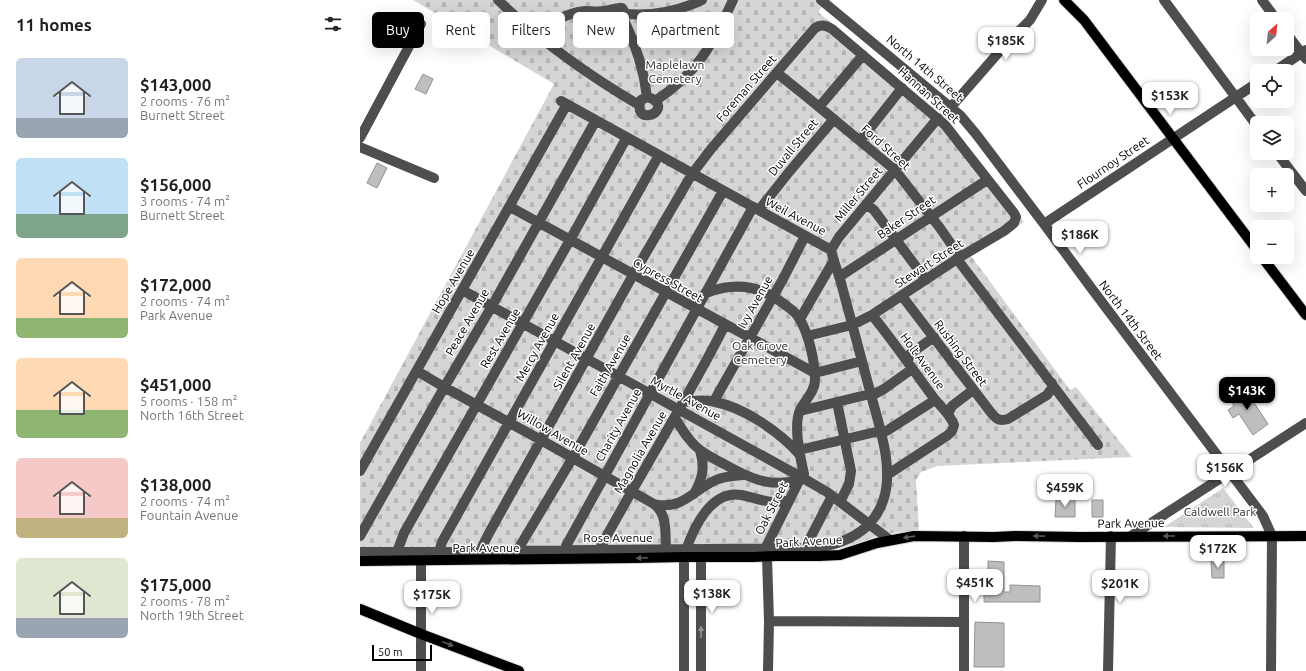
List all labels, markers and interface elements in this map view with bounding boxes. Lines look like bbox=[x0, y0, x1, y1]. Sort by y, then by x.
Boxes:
chip: Buy bbox=[372, 12, 424, 48]
chip: Rent bbox=[432, 12, 490, 48]
chip: Filters bbox=[498, 12, 565, 48]
chip: New bbox=[573, 12, 629, 48]
chip: Apartment bbox=[637, 12, 734, 48]
north arrow bbox=[1250, 12, 1294, 56]
map controls bbox=[1250, 12, 1294, 264]
icon: filters bbox=[322, 13, 344, 35]
text: 11 homes bbox=[16, 15, 92, 34]
pin: $185K bbox=[978, 27, 1034, 61]
street label: North 14th Street bbox=[884, 32, 966, 104]
text: $185K bbox=[987, 33, 1025, 47]
street label: Foreman Street bbox=[714, 52, 779, 124]
park label: Maplelawn Cemetery bbox=[646, 58, 704, 85]
street label: Hannan Street bbox=[896, 64, 962, 126]
button: locate bbox=[1250, 64, 1294, 108]
icon: home bbox=[48, 74, 96, 122]
text: $143,000 bbox=[140, 75, 211, 94]
pin: $153K bbox=[1142, 82, 1198, 116]
text: $153K bbox=[1151, 88, 1189, 102]
text: 2 rooms · 76 m² bbox=[140, 94, 230, 108]
text: Burnett Street bbox=[140, 108, 225, 122]
street label: Duvall Street bbox=[766, 116, 821, 178]
button: layers bbox=[1250, 116, 1294, 160]
street label: Ford Street bbox=[859, 122, 913, 172]
street label: Flournoy Street bbox=[1075, 133, 1152, 191]
street label: Miller Street bbox=[831, 164, 885, 224]
button: + bbox=[1250, 168, 1294, 212]
icon: home bbox=[48, 174, 96, 222]
text: $156,000 bbox=[140, 175, 211, 194]
street label: Baker Street bbox=[875, 193, 938, 241]
text: 3 rooms · 74 m² bbox=[140, 194, 230, 208]
street label: Weil Avenue bbox=[763, 195, 829, 237]
text: Burnett Street bbox=[140, 208, 225, 222]
button: − bbox=[1250, 220, 1294, 264]
pin: $186K bbox=[1052, 221, 1108, 255]
text: $186K bbox=[1061, 227, 1099, 241]
street label: Stewart Street bbox=[893, 236, 966, 290]
street label: Hope Avenue bbox=[429, 246, 477, 316]
street label: Cypress Street bbox=[631, 255, 705, 305]
street label: Ivy Avenue bbox=[735, 273, 775, 331]
icon: home bbox=[48, 274, 96, 322]
text: $172,000 bbox=[140, 275, 211, 294]
street label: North 14th Street bbox=[1097, 278, 1165, 362]
street label: Peace Avenue bbox=[443, 286, 491, 358]
text: 2 rooms · 74 m² bbox=[140, 294, 230, 308]
street label: Rest Avenue bbox=[478, 306, 522, 370]
text: Park Avenue bbox=[140, 308, 213, 322]
street label: Mercy Avenue bbox=[513, 310, 561, 384]
street label: Rushing Street bbox=[932, 317, 990, 389]
street label: Silent Avenue bbox=[550, 321, 598, 391]
street label: Holt Avenue bbox=[898, 330, 948, 392]
street label: Faith Avenue bbox=[587, 332, 633, 398]
park label: Oak Grove Cemetery bbox=[732, 339, 788, 366]
street label: Myrtle Avenue bbox=[649, 373, 723, 423]
icon: home bbox=[48, 374, 96, 422]
text: $451,000 bbox=[140, 375, 211, 394]
pin: $143K bbox=[1219, 377, 1275, 411]
text: $143K bbox=[1228, 383, 1266, 397]
street label: Charity Avenue bbox=[593, 386, 643, 464]
text: 5 rooms · 158 m² bbox=[140, 394, 237, 408]
street label: Willow Avenue bbox=[515, 406, 591, 458]
text: North 16th Street bbox=[140, 408, 244, 422]
street label: Magnolia Avenue bbox=[611, 409, 669, 495]
pin: $156K bbox=[1197, 454, 1253, 488]
text: $156K bbox=[1206, 460, 1244, 474]
icon: home bbox=[48, 474, 96, 522]
pin: $459K bbox=[1037, 474, 1093, 508]
text: $138,000 bbox=[140, 475, 211, 494]
street label: Oak Street bbox=[752, 479, 790, 537]
text: $459K bbox=[1046, 480, 1084, 494]
text: 2 rooms · 74 m² bbox=[140, 494, 230, 508]
park label: Caldwell Park bbox=[1184, 505, 1256, 518]
text: Fountain Avenue bbox=[140, 508, 238, 522]
street label: Park Avenue bbox=[1097, 516, 1165, 530]
street label: Rose Avenue bbox=[583, 531, 653, 544]
street label: Park Avenue bbox=[775, 533, 843, 549]
one-way arrow bbox=[1032, 533, 1045, 539]
one-way arrow bbox=[1162, 533, 1175, 539]
one-way arrow bbox=[903, 534, 915, 540]
pin: $172K bbox=[1190, 535, 1246, 569]
street label: Park Avenue bbox=[452, 541, 520, 554]
text: $172K bbox=[1199, 541, 1237, 555]
one-way arrow bbox=[635, 555, 648, 561]
pin: $451K bbox=[947, 569, 1003, 603]
pin: $201K bbox=[1092, 570, 1148, 604]
icon: home bbox=[48, 574, 96, 622]
text: $175,000 bbox=[140, 575, 211, 594]
text: $451K bbox=[956, 575, 994, 589]
text: $201K bbox=[1101, 576, 1139, 590]
pin: $138K bbox=[684, 580, 740, 614]
pin: $175K bbox=[404, 581, 460, 615]
text: $138K bbox=[693, 586, 731, 600]
text: $175K bbox=[413, 587, 451, 601]
text: 2 rooms · 78 m² bbox=[140, 594, 230, 608]
text: North 19th Street bbox=[140, 608, 244, 622]
one-way arrow bbox=[698, 625, 704, 638]
one-way arrow bbox=[443, 641, 455, 647]
scale bar bbox=[372, 643, 432, 662]
text: 50 m bbox=[378, 646, 402, 658]

